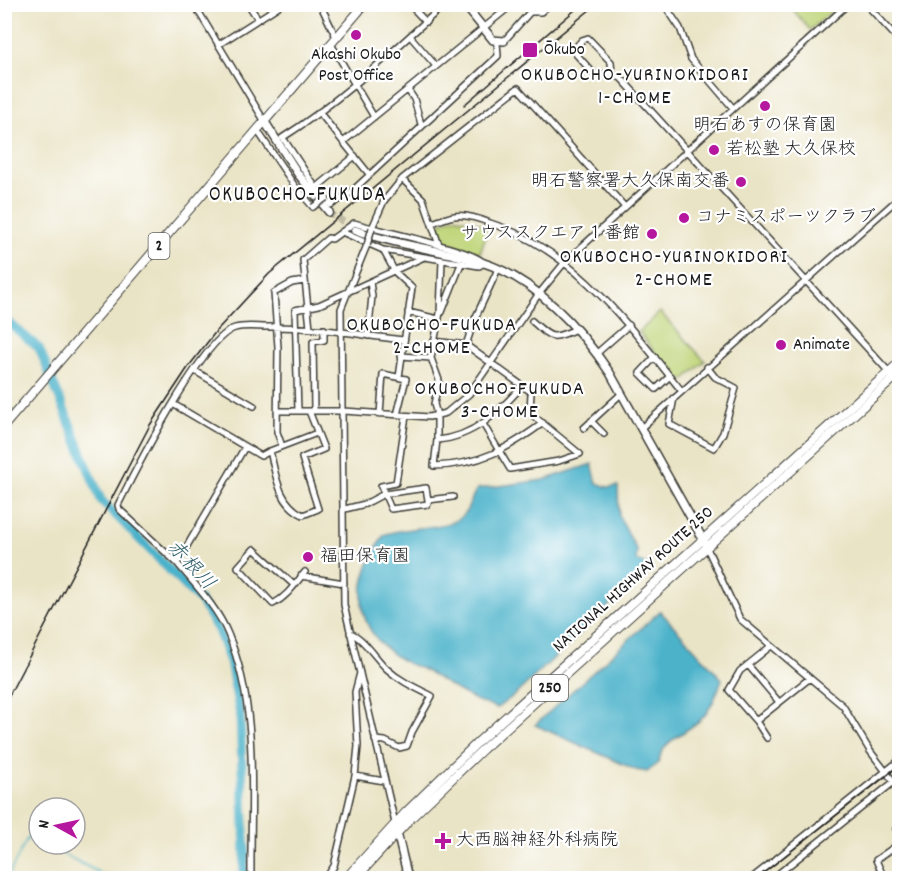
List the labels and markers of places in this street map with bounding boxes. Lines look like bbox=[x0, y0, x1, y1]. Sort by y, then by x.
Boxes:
marker: Akashi Okubo Post Office bbox=[349, 28, 363, 42]
place label: Ōkubo bbox=[544, 38, 585, 63]
marker: Ōkubo bbox=[521, 41, 539, 59]
place label: Akashi Okubo Post Office bbox=[311, 43, 401, 89]
marker: 明石あすの保育園 bbox=[758, 99, 772, 113]
place label: 明石あすの保育園 bbox=[693, 114, 837, 139]
place label: 若松塾 大久保校 bbox=[726, 138, 856, 163]
marker: 若松塾 大久保校 bbox=[707, 143, 721, 157]
place label: 明石警察署大久保南交番 bbox=[531, 170, 729, 195]
marker: 明石警察署大久保南交番 bbox=[734, 175, 748, 189]
place label: コナミスポーツクラブ bbox=[696, 206, 876, 231]
marker: コナミスポーツクラブ bbox=[677, 211, 691, 225]
place label: サウススクエア１番館 bbox=[461, 222, 640, 247]
marker: サウススクエア１番館 bbox=[645, 227, 659, 241]
place label: Animate bbox=[793, 333, 850, 358]
marker: Animate bbox=[774, 338, 788, 352]
place label: 福田保育園 bbox=[320, 545, 410, 570]
marker: 福田保育園 bbox=[301, 550, 315, 564]
place label: 大西脳神経外科病院 bbox=[456, 829, 618, 854]
marker: 大西脳神経外科病院 bbox=[434, 832, 452, 850]

